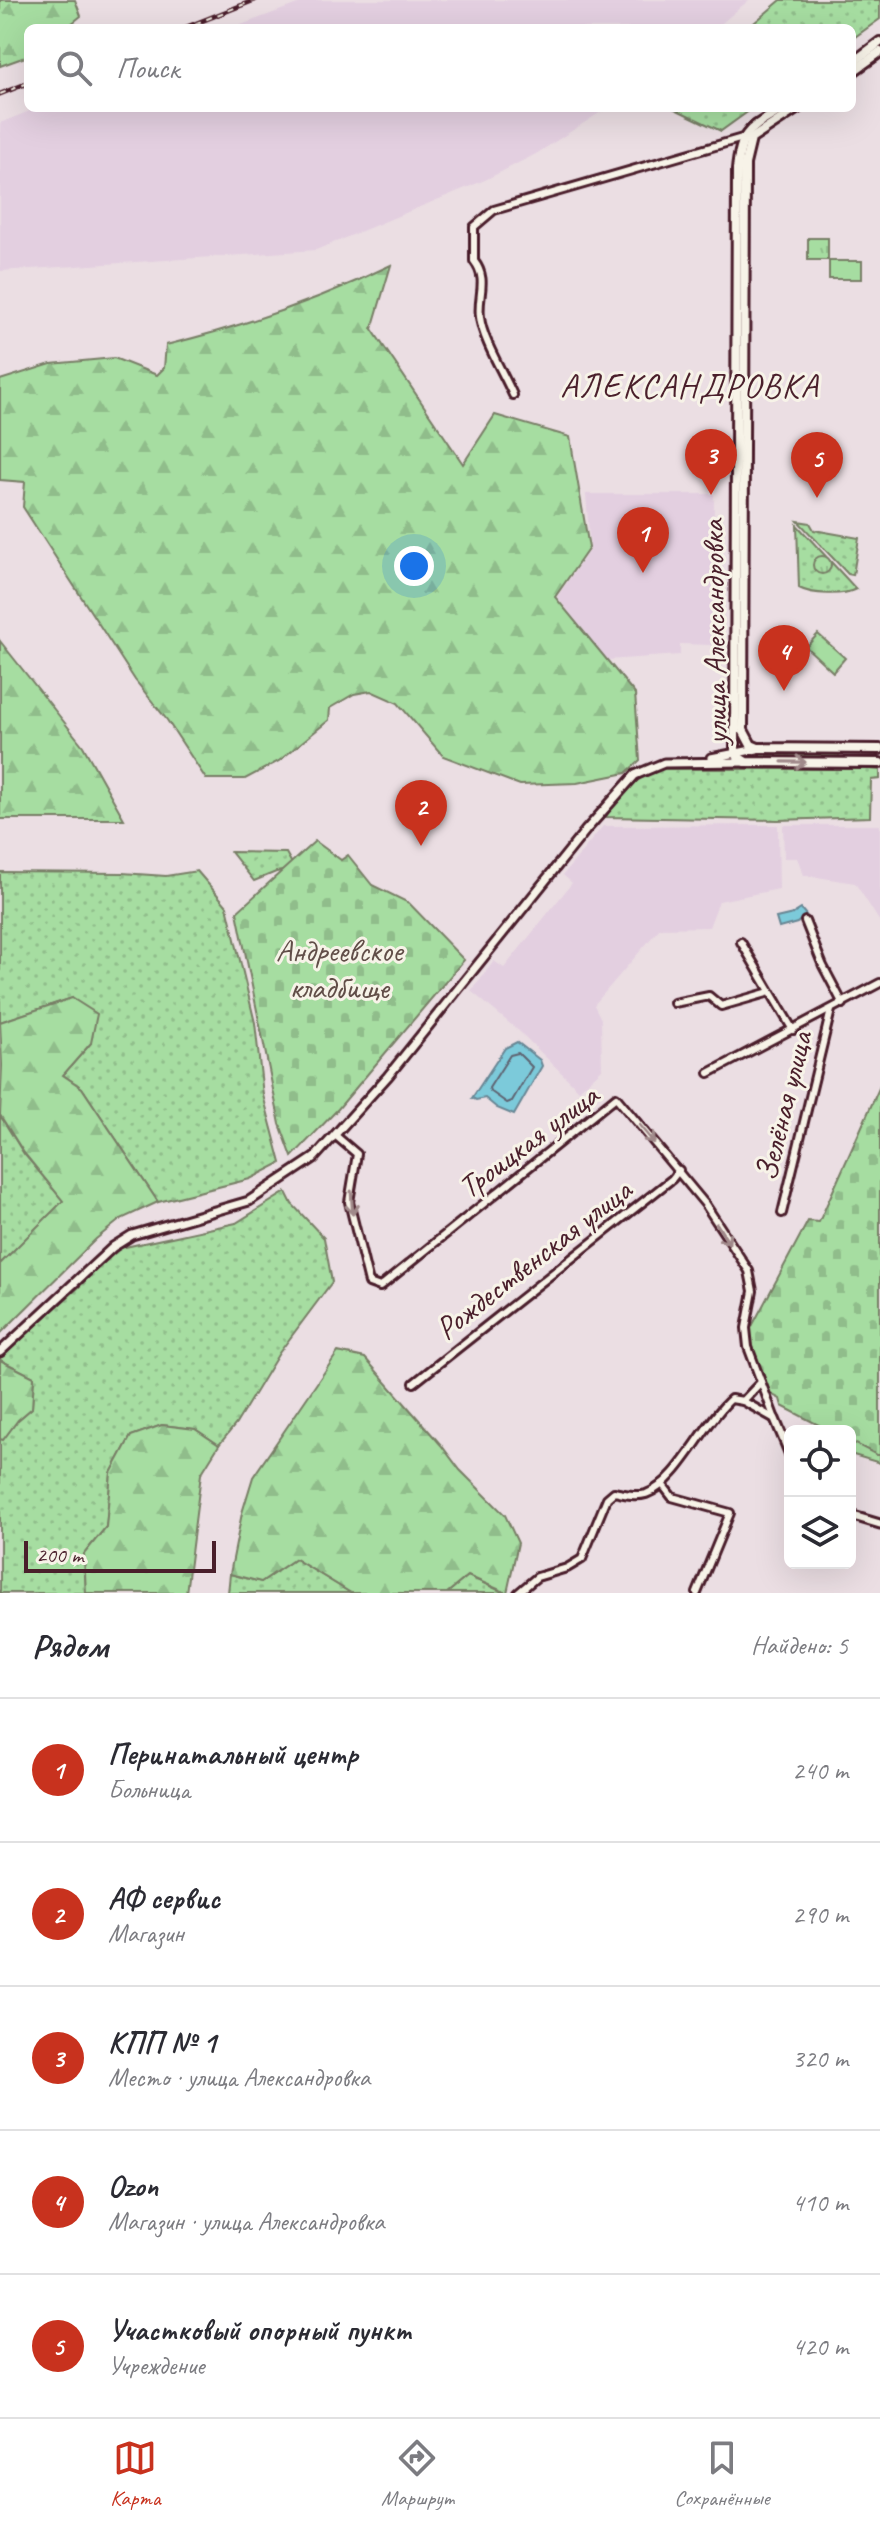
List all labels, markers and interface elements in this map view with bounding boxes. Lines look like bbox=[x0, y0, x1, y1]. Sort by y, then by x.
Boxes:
search box bbox=[24, 24, 856, 112]
icon: search bbox=[52, 46, 96, 90]
text: Поиск bbox=[116, 49, 179, 87]
district label: АЛЕКСАНДРОВКА bbox=[560, 364, 820, 407]
pin: 3 bbox=[685, 429, 737, 495]
pin: 5 bbox=[791, 432, 843, 498]
pin: 1 bbox=[617, 507, 669, 573]
street label: улица Александровка bbox=[692, 517, 737, 747]
your location bbox=[394, 546, 434, 586]
pin: 4 bbox=[758, 625, 810, 691]
one-way arrow bbox=[780, 755, 807, 770]
pin: 2 bbox=[395, 780, 447, 846]
park label: Андреевское кладбище bbox=[276, 930, 405, 1008]
street label: Зелёная улица bbox=[745, 1025, 822, 1185]
street label: Троицкая улица bbox=[450, 1074, 608, 1208]
one-way arrow bbox=[638, 1123, 656, 1143]
street label: Рождественская улица bbox=[427, 1169, 641, 1349]
one-way arrow bbox=[345, 1190, 360, 1216]
one-way arrow bbox=[716, 1222, 732, 1245]
map controls bbox=[784, 1425, 856, 1569]
button: locate bbox=[784, 1425, 856, 1497]
button: layers bbox=[784, 1497, 856, 1569]
scale bar bbox=[24, 1537, 216, 1573]
text: 200 m bbox=[36, 1541, 83, 1569]
text: Рядом bbox=[32, 1624, 108, 1667]
text: Найдено: 5 bbox=[751, 1629, 848, 1662]
text: Перинатальный центр bbox=[108, 1735, 358, 1773]
text: 1 bbox=[52, 1754, 64, 1787]
text: 240 m bbox=[792, 1754, 848, 1787]
text: Больница bbox=[108, 1773, 190, 1806]
text: АФ сервис bbox=[108, 1879, 220, 1917]
text: 2 bbox=[52, 1898, 64, 1931]
text: 290 m bbox=[792, 1898, 848, 1931]
text: Магазин bbox=[108, 1917, 184, 1950]
text: КПП № 1 bbox=[108, 2023, 216, 2061]
text: 3 bbox=[52, 2042, 64, 2075]
text: 320 m bbox=[792, 2042, 848, 2075]
text: Место · улица Александровка bbox=[108, 2061, 370, 2094]
text: Ozon bbox=[108, 2167, 158, 2205]
text: 4 bbox=[52, 2186, 64, 2219]
text: 410 m bbox=[792, 2186, 848, 2219]
text: Магазин · улица Александровка bbox=[108, 2205, 384, 2238]
text: Участковый опорный пункт bbox=[108, 2311, 410, 2349]
text: 5 bbox=[52, 2330, 64, 2363]
text: 420 m bbox=[792, 2330, 848, 2363]
text: Учреждение bbox=[108, 2349, 204, 2382]
tab: Карта bbox=[110, 2436, 161, 2512]
tab: Маршрут bbox=[381, 2436, 454, 2512]
tab: Сохранённые bbox=[674, 2436, 770, 2512]

